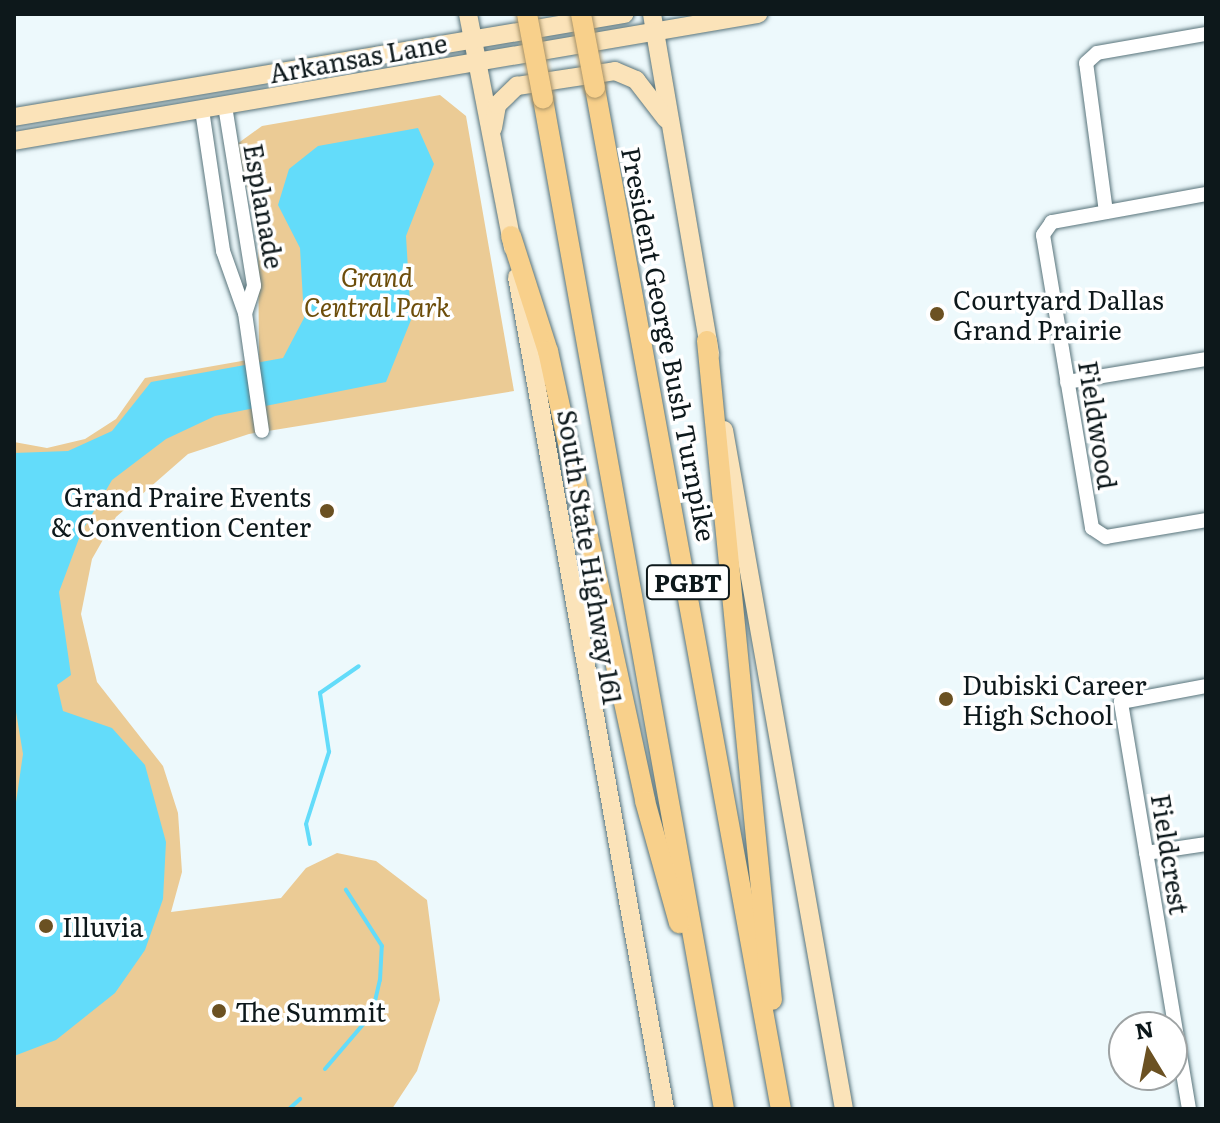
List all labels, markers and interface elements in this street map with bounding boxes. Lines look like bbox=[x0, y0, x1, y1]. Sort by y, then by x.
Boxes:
street label: Arkansas Lane bbox=[267, 26, 449, 88]
street label: Esplanade bbox=[239, 141, 291, 271]
street label: President George Bush Turnpike bbox=[616, 144, 724, 544]
park label: Grand Central Park bbox=[304, 260, 450, 322]
place label: Courtyard Dallas Grand Prairie bbox=[953, 283, 1164, 344]
marker: Courtyard Dallas Grand Prairie bbox=[928, 305, 946, 323]
street label: Fieldwood bbox=[1073, 358, 1125, 492]
street label: South State Highway 161 bbox=[552, 407, 630, 707]
place label: Grand Praire Events & Convention Center bbox=[51, 480, 311, 542]
marker: Grand Praire Events & Convention Center bbox=[318, 502, 336, 520]
road number: PGBT bbox=[644, 562, 732, 602]
place label: Dubiski Career High School bbox=[962, 668, 1146, 730]
marker: Dubiski Career High School bbox=[937, 690, 955, 708]
street label: Fieldcrest bbox=[1146, 791, 1196, 917]
place label: Illuvia bbox=[62, 910, 143, 942]
marker: Illuvia bbox=[37, 917, 55, 935]
place label: The Summit bbox=[235, 995, 386, 1027]
marker: The Summit bbox=[210, 1002, 228, 1020]
north arrow bbox=[1108, 1011, 1188, 1091]
text: N bbox=[1132, 1011, 1156, 1047]

